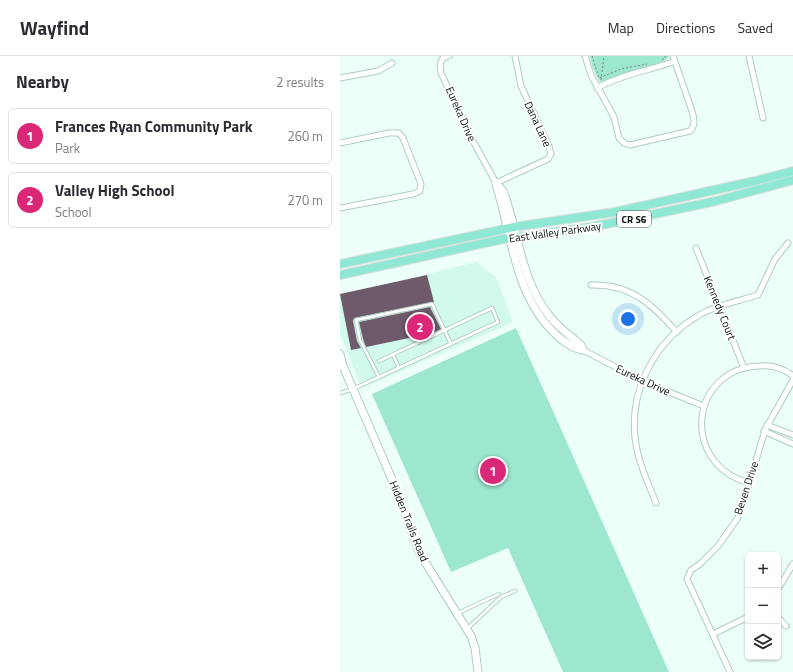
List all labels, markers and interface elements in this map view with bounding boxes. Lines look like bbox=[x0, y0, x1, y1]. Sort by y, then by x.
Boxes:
text: Wayfind bbox=[20, 13, 89, 42]
text: Map bbox=[608, 17, 634, 38]
text: Directions bbox=[656, 17, 715, 38]
text: Saved bbox=[737, 17, 773, 38]
text: Nearby bbox=[16, 69, 69, 95]
text: 2 results bbox=[276, 72, 324, 92]
street label: Eureka Drive bbox=[442, 84, 480, 144]
street label: Dana Lane bbox=[520, 99, 556, 150]
text: Frances Ryan Community Park bbox=[55, 115, 252, 138]
text: 1 bbox=[26, 126, 34, 146]
text: 260 m bbox=[287, 126, 323, 146]
text: Park bbox=[55, 138, 80, 158]
text: Valley High School bbox=[55, 179, 175, 202]
text: 2 bbox=[26, 190, 34, 210]
text: 270 m bbox=[287, 190, 323, 210]
text: School bbox=[55, 202, 91, 222]
road number: CR S6 bbox=[617, 211, 651, 227]
street label: East Valley Parkway bbox=[508, 218, 603, 246]
street label: Kennedy Court bbox=[700, 274, 740, 343]
your location bbox=[618, 309, 638, 329]
pin: 2 bbox=[407, 312, 433, 342]
street label: Eureka Drive bbox=[613, 360, 673, 400]
pin: 1 bbox=[480, 456, 506, 486]
street label: Beven Drive bbox=[730, 459, 762, 517]
street label: Hidden Trails Road bbox=[386, 478, 433, 564]
map controls bbox=[745, 552, 781, 660]
button: + bbox=[745, 552, 781, 588]
button: − bbox=[745, 588, 781, 624]
button: layers bbox=[745, 624, 781, 660]

